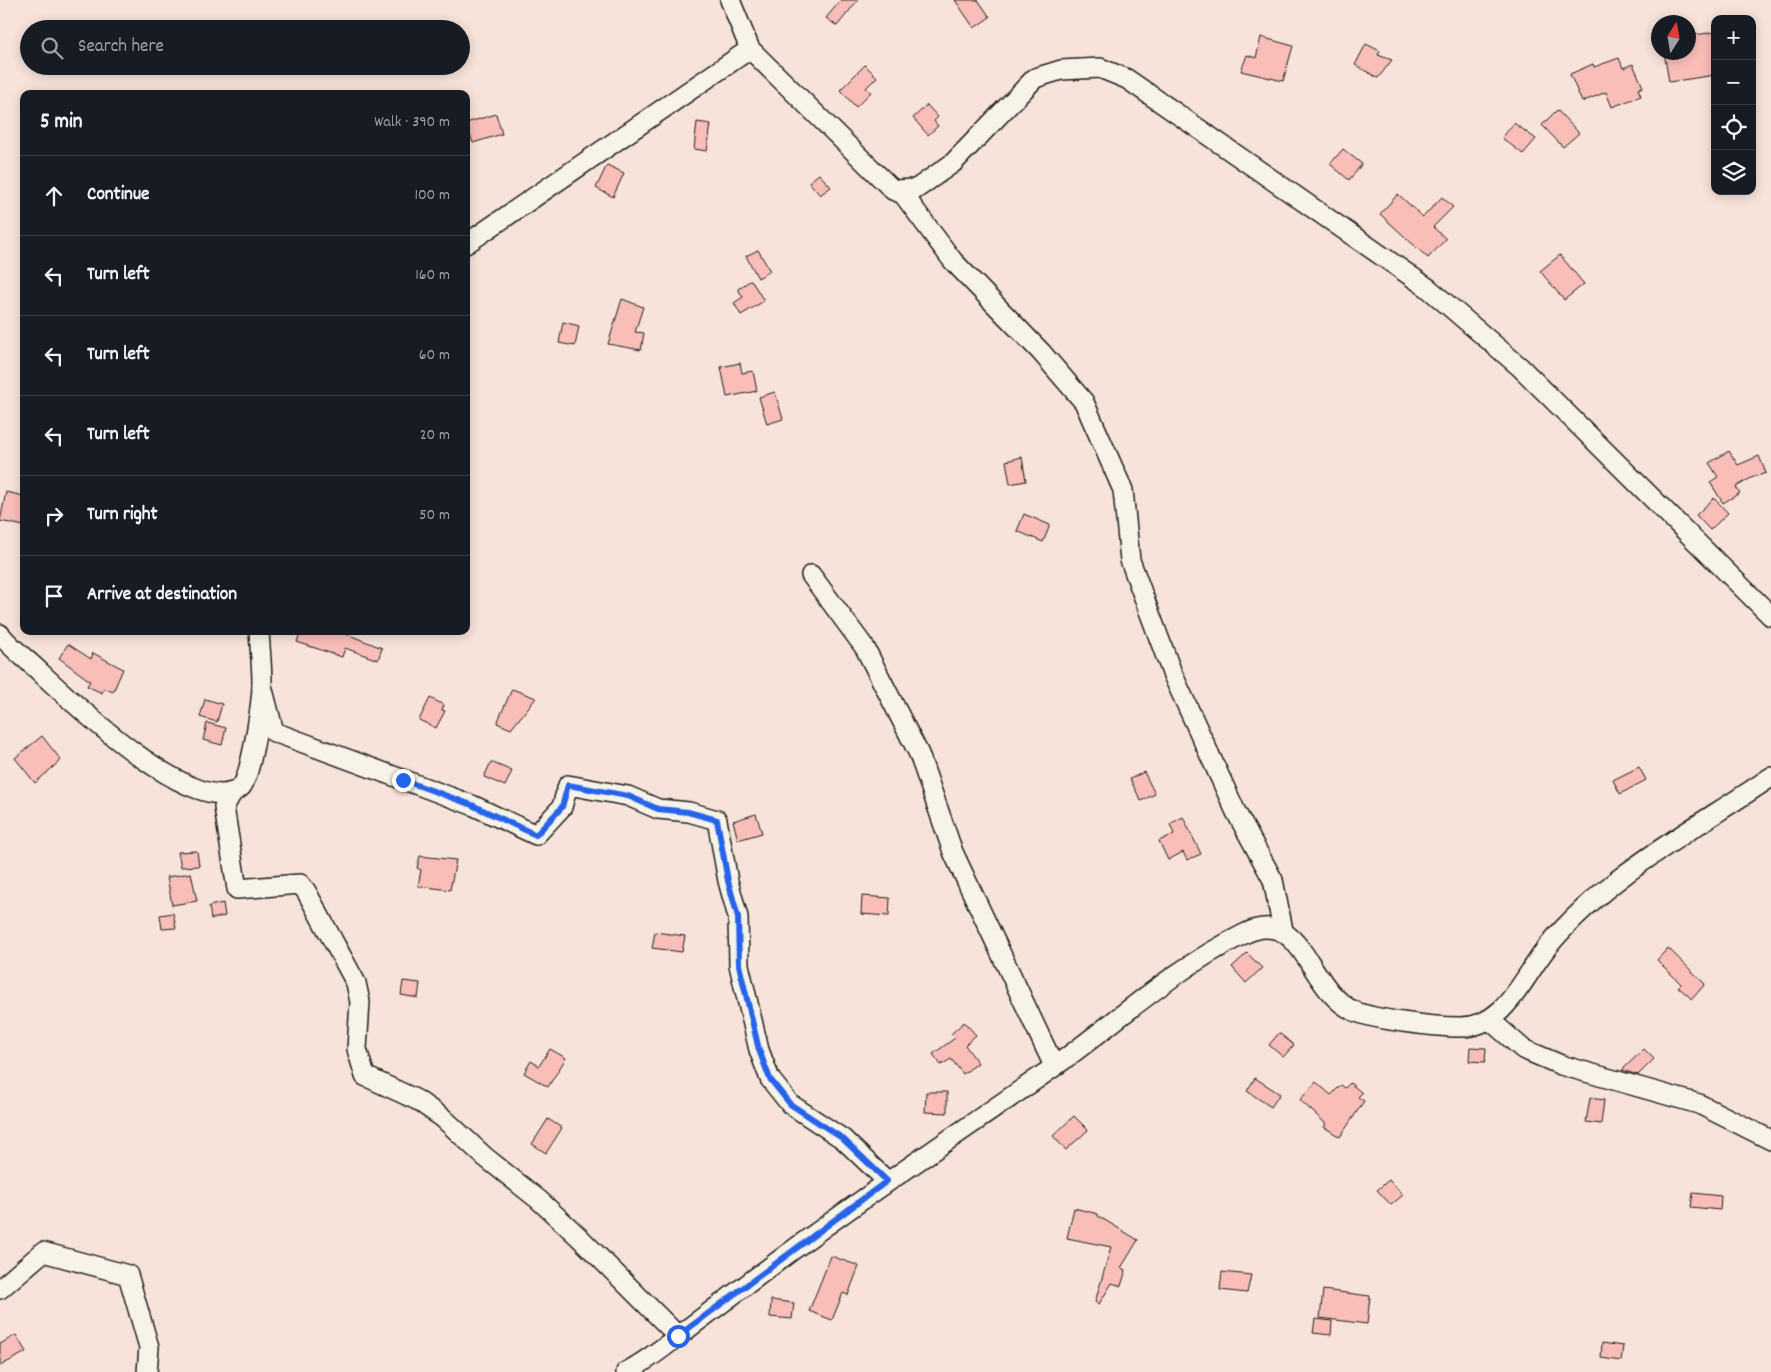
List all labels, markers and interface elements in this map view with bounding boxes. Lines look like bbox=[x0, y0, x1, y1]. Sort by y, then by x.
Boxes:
north arrow bbox=[1651, 15, 1696, 60]
map controls bbox=[1711, 15, 1756, 195]
button: + bbox=[1711, 15, 1756, 60]
search box bbox=[20, 20, 470, 75]
icon: search bbox=[38, 34, 66, 62]
text: Search here bbox=[78, 34, 164, 61]
button: − bbox=[1711, 60, 1756, 105]
button: locate bbox=[1711, 105, 1756, 150]
text: 5 min bbox=[40, 108, 83, 138]
text: Walk · 390 m bbox=[374, 111, 450, 134]
button: layers bbox=[1711, 150, 1756, 195]
icon: ahead bbox=[40, 182, 68, 210]
text: Continue bbox=[87, 182, 149, 209]
text: 100 m bbox=[414, 184, 450, 207]
icon: left bbox=[40, 262, 68, 290]
text: Turn left bbox=[87, 262, 150, 289]
text: 160 m bbox=[415, 264, 450, 287]
icon: left bbox=[40, 342, 68, 370]
text: Turn left bbox=[87, 342, 150, 369]
text: 60 m bbox=[419, 344, 450, 367]
icon: left bbox=[40, 422, 68, 450]
text: Turn left bbox=[87, 422, 150, 449]
text: 20 m bbox=[420, 424, 450, 447]
icon: right bbox=[40, 502, 68, 530]
text: Turn right bbox=[87, 502, 158, 529]
text: 50 m bbox=[419, 504, 450, 527]
icon: arrive bbox=[40, 582, 68, 610]
text: Arrive at destination bbox=[87, 582, 237, 609]
route end bbox=[392, 769, 415, 792]
route start bbox=[667, 1325, 690, 1348]

